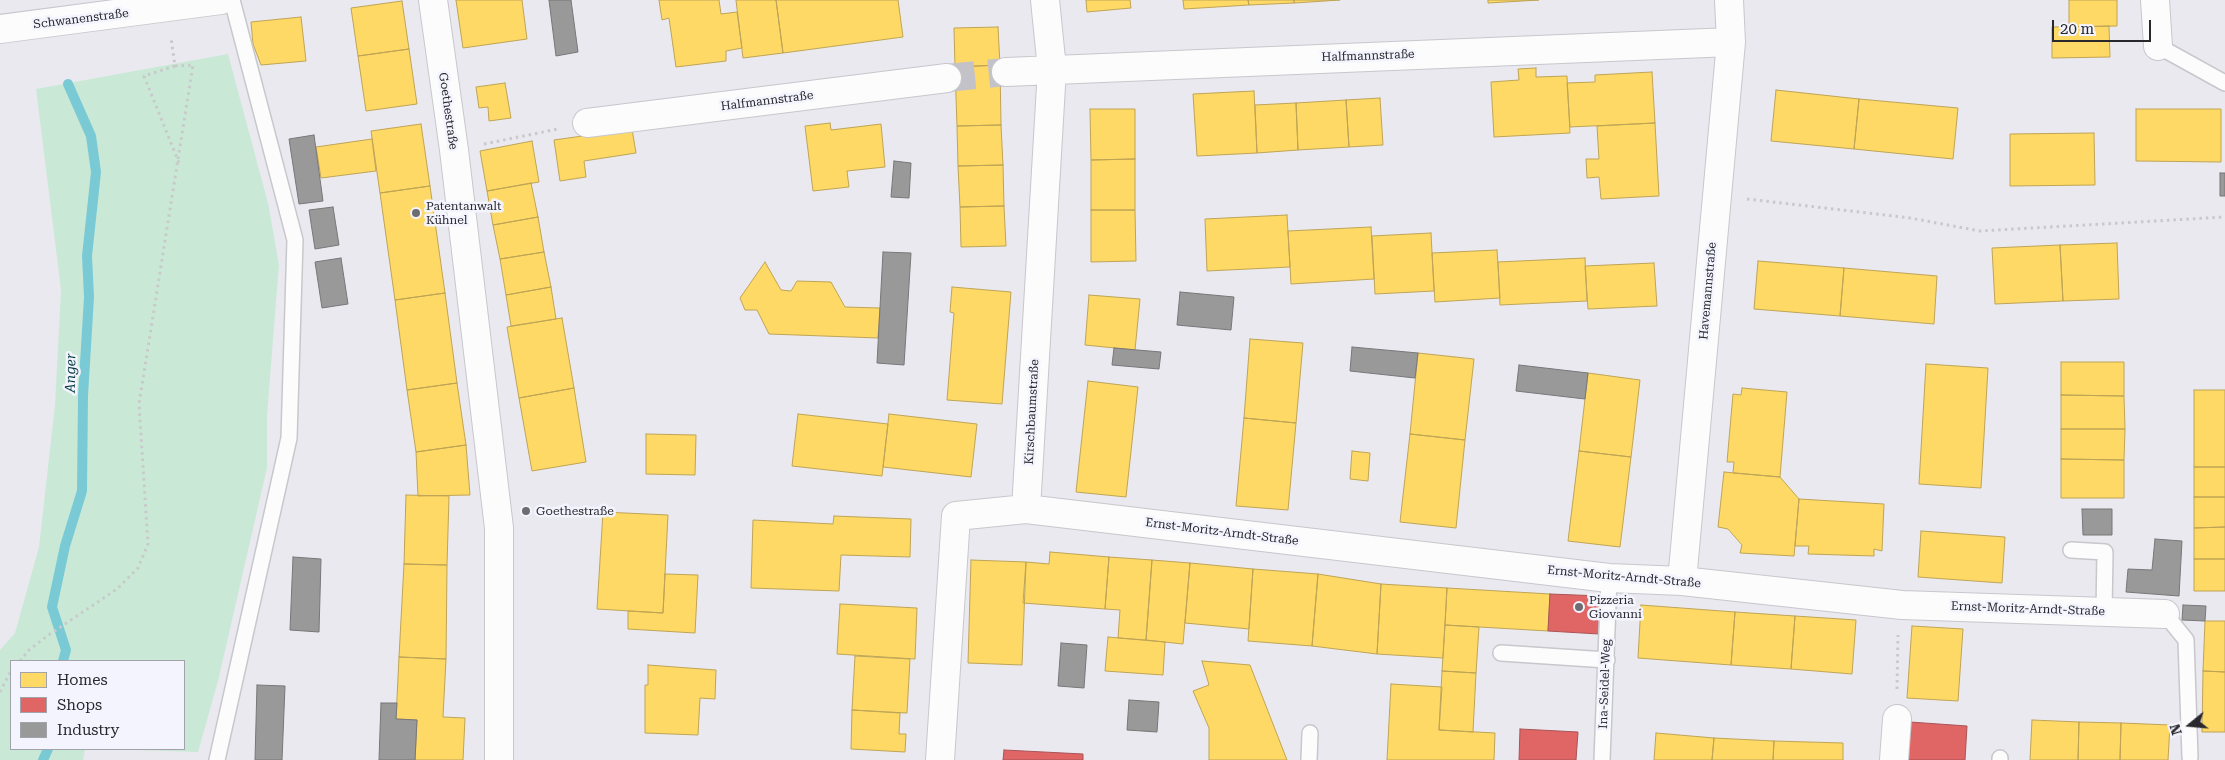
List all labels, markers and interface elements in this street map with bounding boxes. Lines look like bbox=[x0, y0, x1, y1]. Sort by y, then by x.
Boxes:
street label: Schwanenstraße bbox=[33, 6, 129, 32]
scale bar bbox=[2055, 10, 2154, 42]
text: 20 m bbox=[2060, 20, 2094, 38]
street label: Halfmannstraße bbox=[1321, 47, 1415, 65]
street label: Goethestraße bbox=[435, 71, 461, 151]
street label: Halfmannstraße bbox=[720, 88, 814, 114]
place label: Patentanwalt Kühnel bbox=[426, 199, 501, 227]
marker: Patentanwalt Kühnel bbox=[410, 207, 422, 219]
street label: Havemannstraße bbox=[1697, 242, 1719, 340]
water label: Anger bbox=[62, 353, 80, 393]
street label: Kirschbaumstraße bbox=[1022, 359, 1042, 465]
place label: Goethestraße bbox=[536, 504, 614, 518]
marker: Goethestraße bbox=[520, 505, 532, 517]
street label: Ernst-Moritz-Arndt-Straße bbox=[1145, 515, 1299, 549]
street label: Ernst-Moritz-Arndt-Straße bbox=[1547, 563, 1701, 591]
place label: Pizzeria Giovanni bbox=[1589, 593, 1642, 621]
street label: Ernst-Moritz-Arndt-Straße bbox=[1951, 599, 2105, 619]
marker: Pizzeria Giovanni bbox=[1573, 601, 1585, 613]
street label: Ina-Seidel-Weg bbox=[1596, 639, 1614, 729]
legend bbox=[10, 660, 185, 750]
text: Homes bbox=[57, 671, 108, 689]
text: Shops bbox=[57, 696, 102, 714]
north arrow bbox=[2165, 700, 2215, 750]
text: Industry bbox=[57, 721, 119, 739]
text: N bbox=[2166, 722, 2185, 737]

